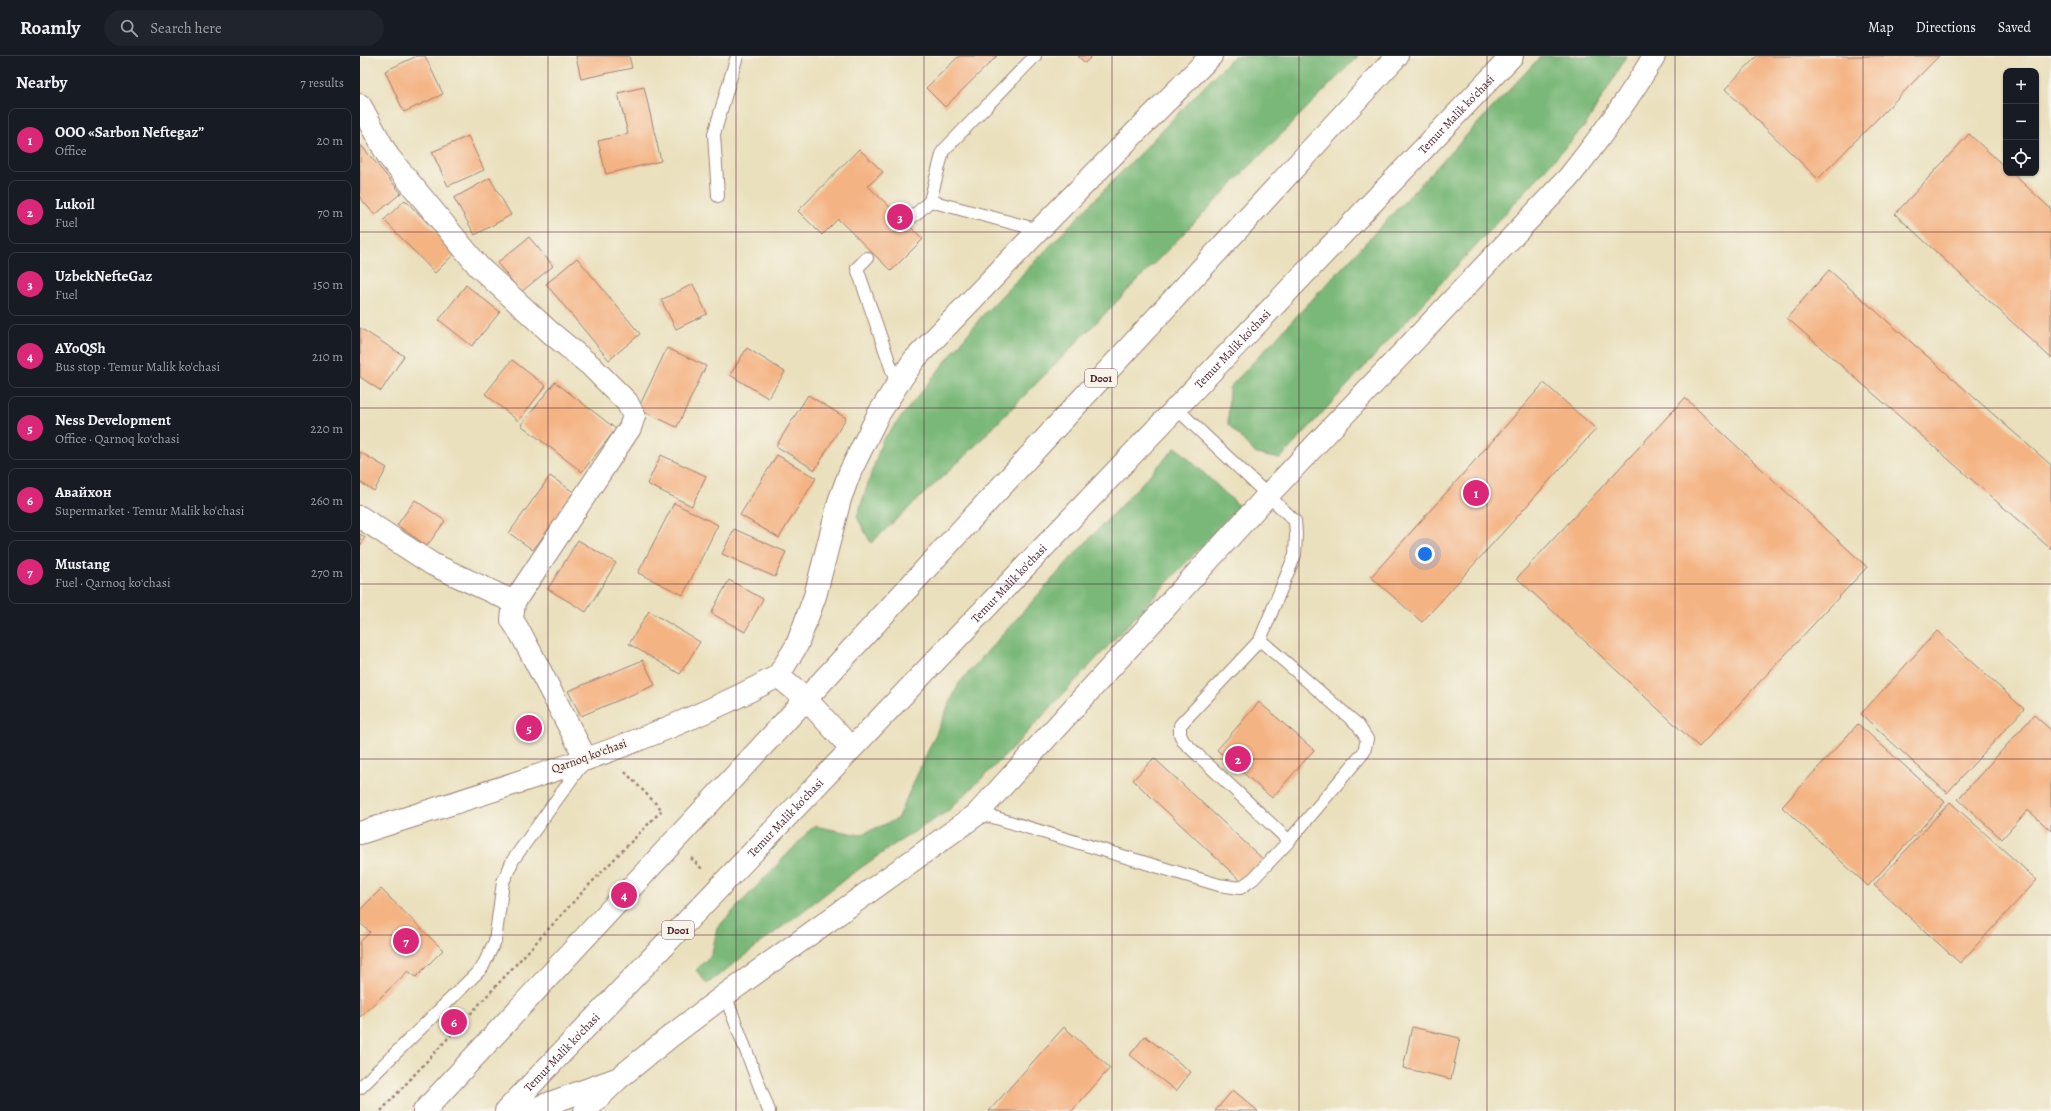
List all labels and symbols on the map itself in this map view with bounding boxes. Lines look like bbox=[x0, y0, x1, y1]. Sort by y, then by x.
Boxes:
street label: Temur Malik ko'chasi bbox=[1415, 71, 1498, 157]
pin: 3 bbox=[887, 202, 913, 232]
street label: Temur Malik ko'chasi bbox=[1191, 306, 1274, 392]
road number: D001 bbox=[1085, 369, 1117, 387]
pin: 1 bbox=[1463, 478, 1489, 508]
street label: Temur Malik ko'chasi bbox=[968, 540, 1051, 626]
your location bbox=[1415, 544, 1435, 564]
pin: 5 bbox=[516, 713, 542, 743]
street label: Qarnoq koʻchasi bbox=[549, 735, 629, 777]
pin: 2 bbox=[1225, 744, 1251, 774]
street label: Temur Malik ko'chasi bbox=[744, 775, 827, 861]
pin: 4 bbox=[611, 880, 637, 910]
road number: D001 bbox=[662, 921, 694, 939]
pin: 7 bbox=[393, 926, 419, 956]
pin: 6 bbox=[441, 1007, 467, 1037]
street label: Temur Malik ko'chasi bbox=[520, 1009, 603, 1095]

